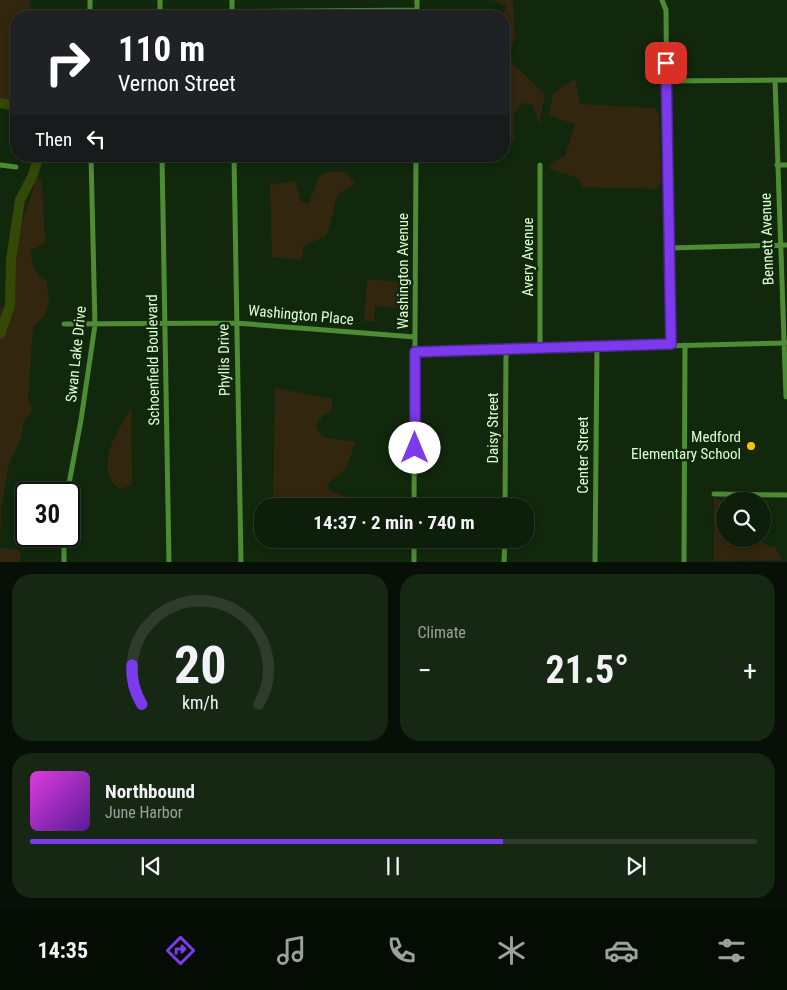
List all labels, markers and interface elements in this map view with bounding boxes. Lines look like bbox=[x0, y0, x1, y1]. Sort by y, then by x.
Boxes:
text: 110 m bbox=[118, 29, 205, 70]
icon: right bbox=[35, 30, 100, 95]
pin bbox=[645, 42, 687, 84]
icon: arrive bbox=[652, 49, 680, 77]
text: Vernon Street bbox=[118, 71, 236, 96]
icon: left bbox=[82, 125, 110, 153]
text: Then bbox=[35, 128, 72, 151]
street label: Bennett Avenue bbox=[756, 193, 778, 285]
street label: Washington Avenue bbox=[394, 213, 412, 329]
street label: Avery Avenue bbox=[519, 217, 537, 297]
street label: Schoenfield Boulevard bbox=[143, 294, 163, 426]
street label: Washington Place bbox=[247, 301, 355, 329]
street label: Swan Lake Drive bbox=[62, 305, 90, 403]
street label: Phyllis Drive bbox=[214, 324, 234, 396]
street label: Daisy Street bbox=[484, 393, 502, 463]
street label: Center Street bbox=[574, 416, 592, 494]
position arrow bbox=[388, 421, 440, 473]
place label: Medford Elementary School bbox=[631, 428, 741, 463]
marker: Medford Elementary School bbox=[745, 440, 757, 452]
speed limit sign: 30 bbox=[15, 482, 80, 547]
map controls bbox=[716, 492, 771, 547]
button: search bbox=[716, 492, 771, 547]
text: 14:37 · 2 min · 740 m bbox=[313, 511, 475, 534]
text: Climate bbox=[418, 623, 466, 642]
text: 20 bbox=[173, 635, 226, 696]
text: 21.5° bbox=[546, 648, 629, 692]
text: − bbox=[418, 654, 432, 687]
text: + bbox=[743, 654, 757, 687]
text: km/h bbox=[181, 692, 218, 713]
text: Northbound bbox=[105, 780, 195, 803]
text: June Harbor bbox=[105, 803, 183, 822]
icon: previous bbox=[137, 852, 165, 880]
icon: pause bbox=[379, 852, 407, 880]
icon: next bbox=[622, 852, 650, 880]
icon: directions bbox=[163, 933, 198, 968]
icon: music bbox=[274, 933, 309, 968]
icon: phone bbox=[384, 933, 419, 968]
icon: climate bbox=[494, 933, 529, 968]
icon: car bbox=[604, 933, 639, 968]
icon: filters bbox=[714, 933, 749, 968]
text: 14:35 bbox=[38, 938, 88, 963]

